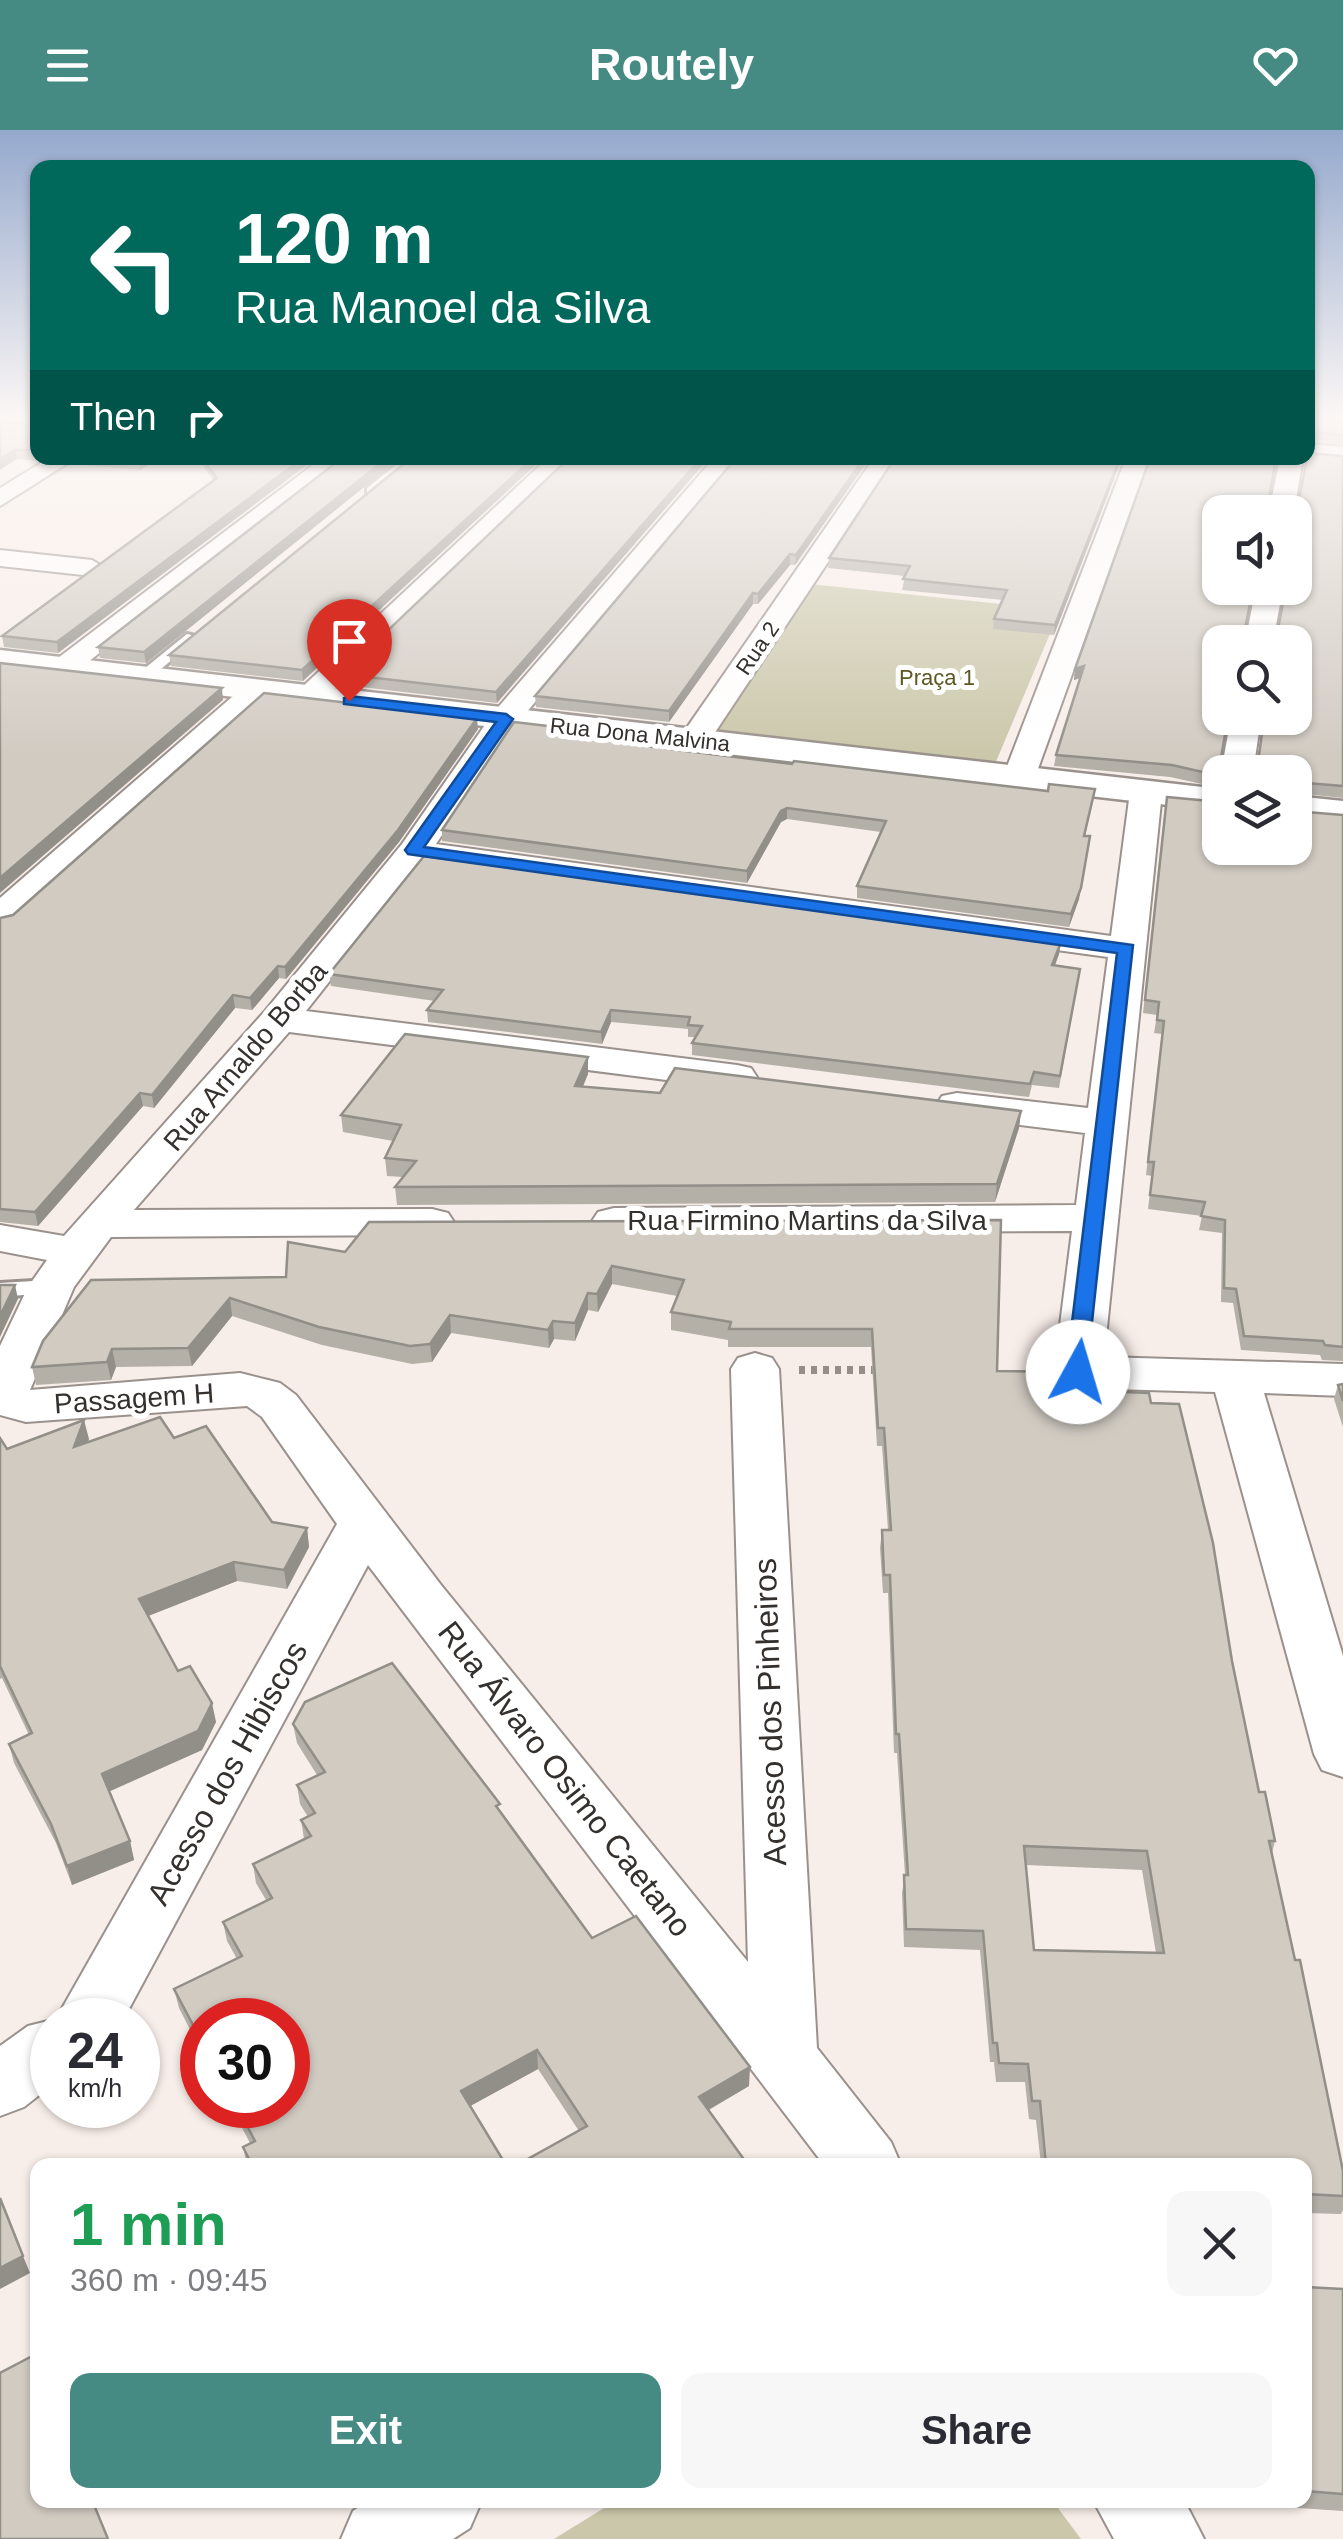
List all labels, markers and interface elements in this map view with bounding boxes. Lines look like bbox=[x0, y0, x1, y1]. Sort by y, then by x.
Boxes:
icon: menu bbox=[40, 38, 95, 93]
icon: heart bbox=[1248, 38, 1303, 93]
text: Routely bbox=[589, 39, 754, 90]
icon: left bbox=[70, 200, 200, 330]
text: 120 m bbox=[235, 200, 433, 278]
text: Rua Manoel da Silva bbox=[235, 282, 650, 333]
icon: right bbox=[177, 390, 232, 445]
text: Then bbox=[70, 396, 157, 438]
map controls bbox=[1202, 495, 1312, 865]
button: sound bbox=[1202, 495, 1312, 605]
pin bbox=[307, 599, 392, 702]
icon: arrive bbox=[322, 614, 377, 669]
street label: Rua 2 bbox=[731, 617, 784, 680]
button: search bbox=[1202, 625, 1312, 735]
park label: Praça 1 bbox=[899, 665, 975, 690]
street label: Rua Dona Malvina bbox=[549, 713, 732, 756]
button: layers bbox=[1202, 755, 1312, 865]
street label: Rua Arnaldo Borba bbox=[157, 955, 334, 1157]
street label: Rua Firmino Martins da Silva bbox=[627, 1205, 987, 1236]
position arrow bbox=[1026, 1320, 1130, 1424]
street label: Passagem H bbox=[53, 1377, 215, 1420]
street label: Acesso dos Pinheiros bbox=[747, 1558, 793, 1866]
street label: Rua Álvaro Osimo Caetano bbox=[431, 1614, 699, 1944]
street label: Acesso dos Hibiscos bbox=[140, 1635, 314, 1911]
speed limit sign: 30 bbox=[180, 1998, 310, 2128]
text: 24 bbox=[67, 2023, 123, 2079]
text: km/h bbox=[68, 2074, 122, 2102]
text: 1 min bbox=[70, 2191, 227, 2258]
button: close bbox=[1167, 2191, 1272, 2296]
text: 360 m · 09:45 bbox=[70, 2262, 267, 2298]
button: Exit bbox=[70, 2373, 661, 2488]
button: Share bbox=[681, 2373, 1272, 2488]

